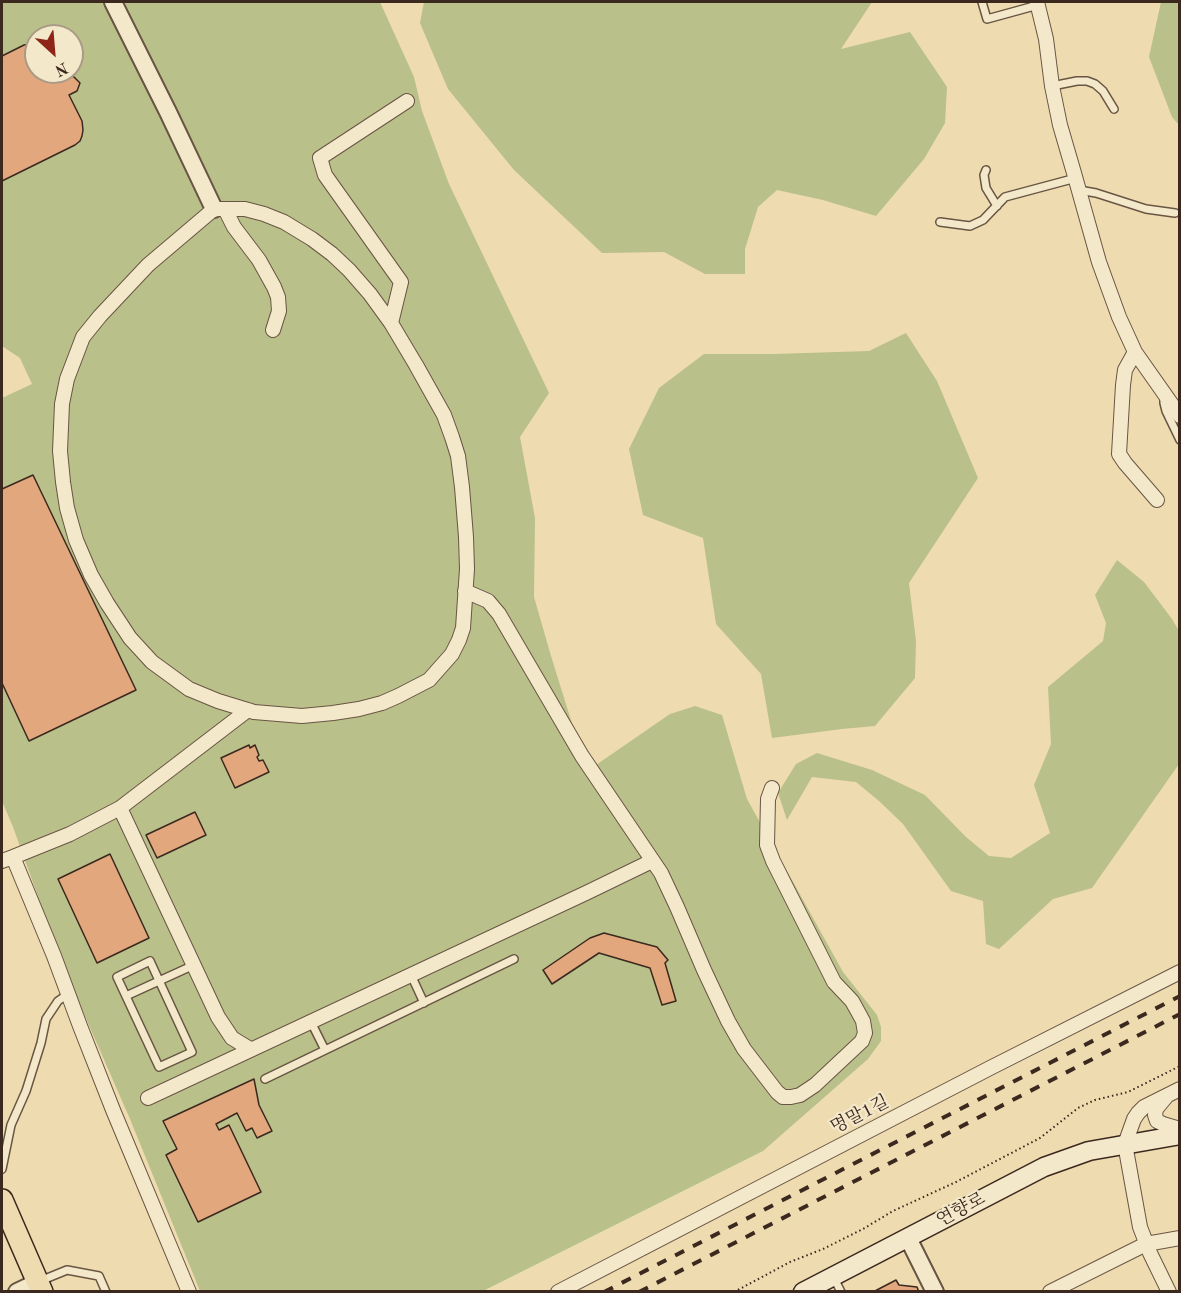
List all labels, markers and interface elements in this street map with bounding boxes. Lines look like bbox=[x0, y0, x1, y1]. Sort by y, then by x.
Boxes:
north arrow bbox=[24, 24, 84, 84]
text: N bbox=[52, 59, 70, 78]
street label: 명말1길 bbox=[827, 1091, 893, 1139]
street label: 연향로 bbox=[933, 1188, 989, 1232]

